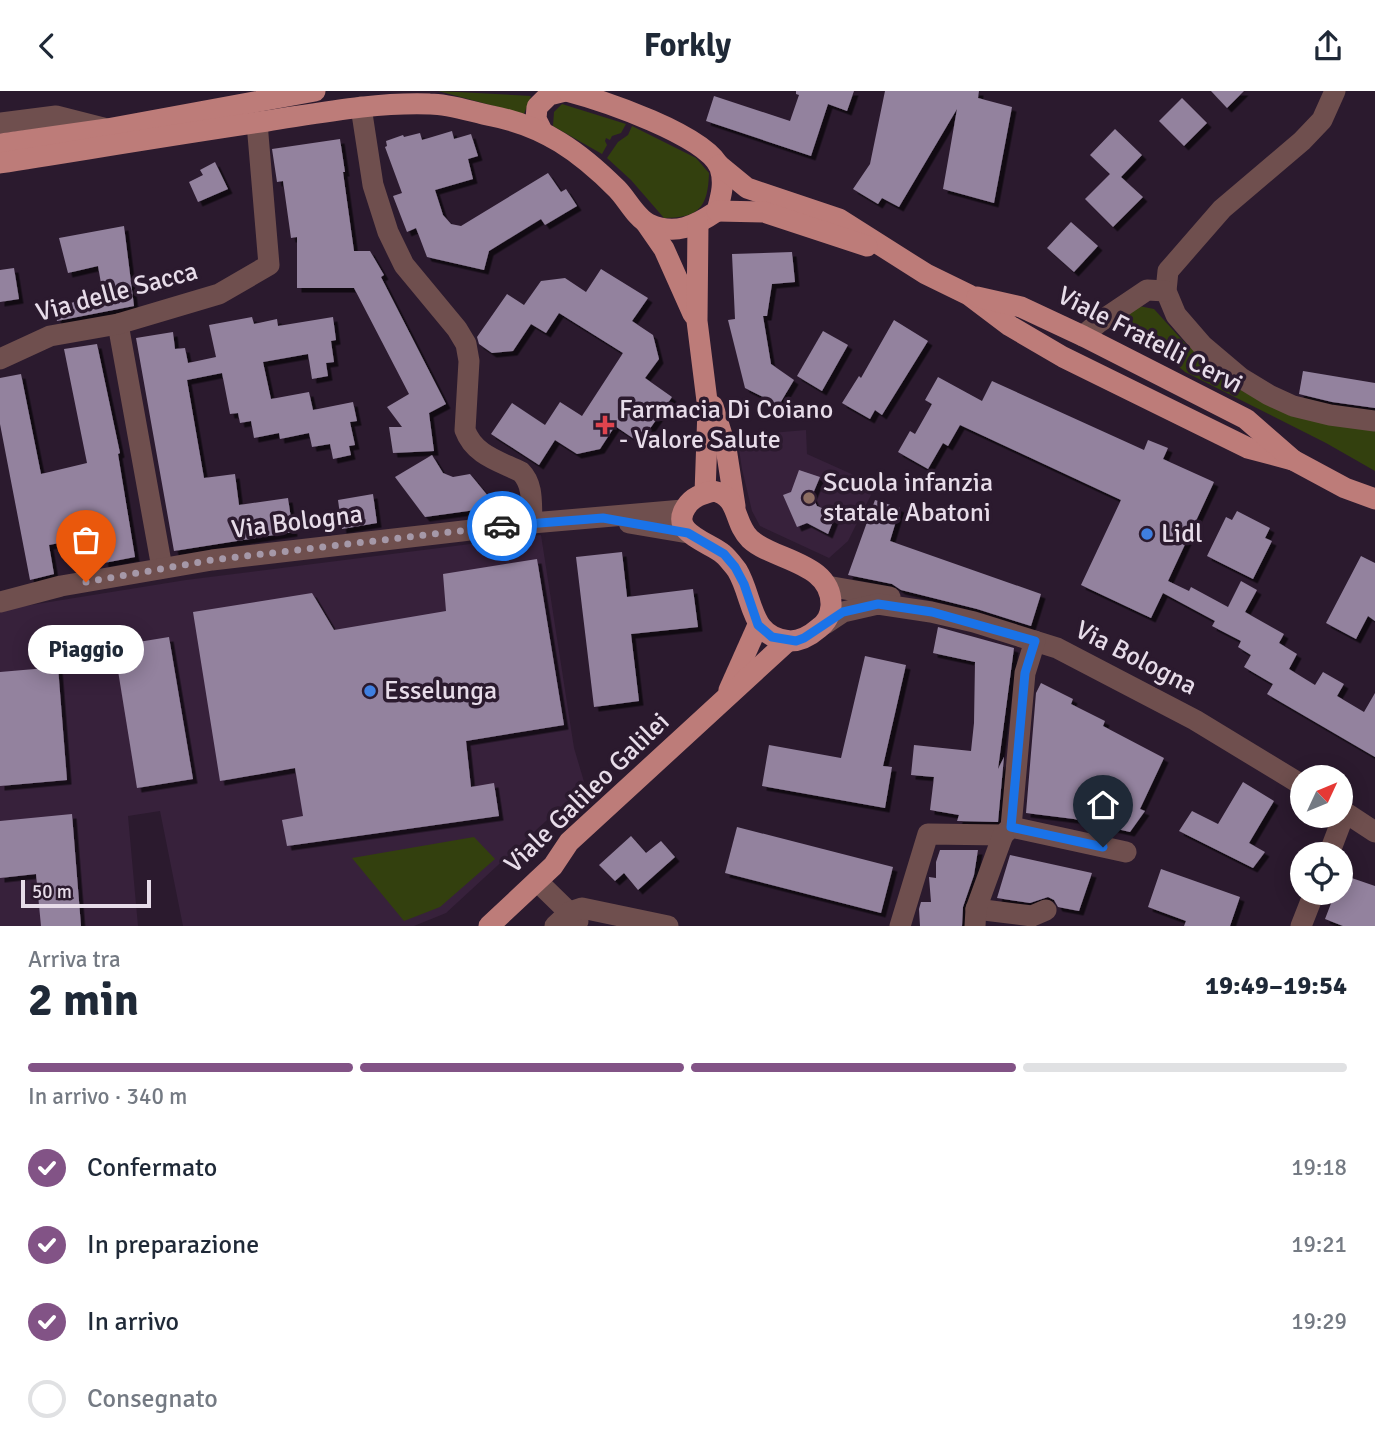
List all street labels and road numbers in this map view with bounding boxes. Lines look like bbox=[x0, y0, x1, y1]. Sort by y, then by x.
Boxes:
street label: Via delle Sacca bbox=[33, 255, 201, 329]
street label: Viale Fratelli Cervi bbox=[1052, 280, 1248, 400]
street label: Via Bologna bbox=[229, 498, 365, 546]
street label: Via Bologna bbox=[1070, 614, 1202, 702]
street label: Viale Galileo Galilei bbox=[498, 706, 676, 880]

